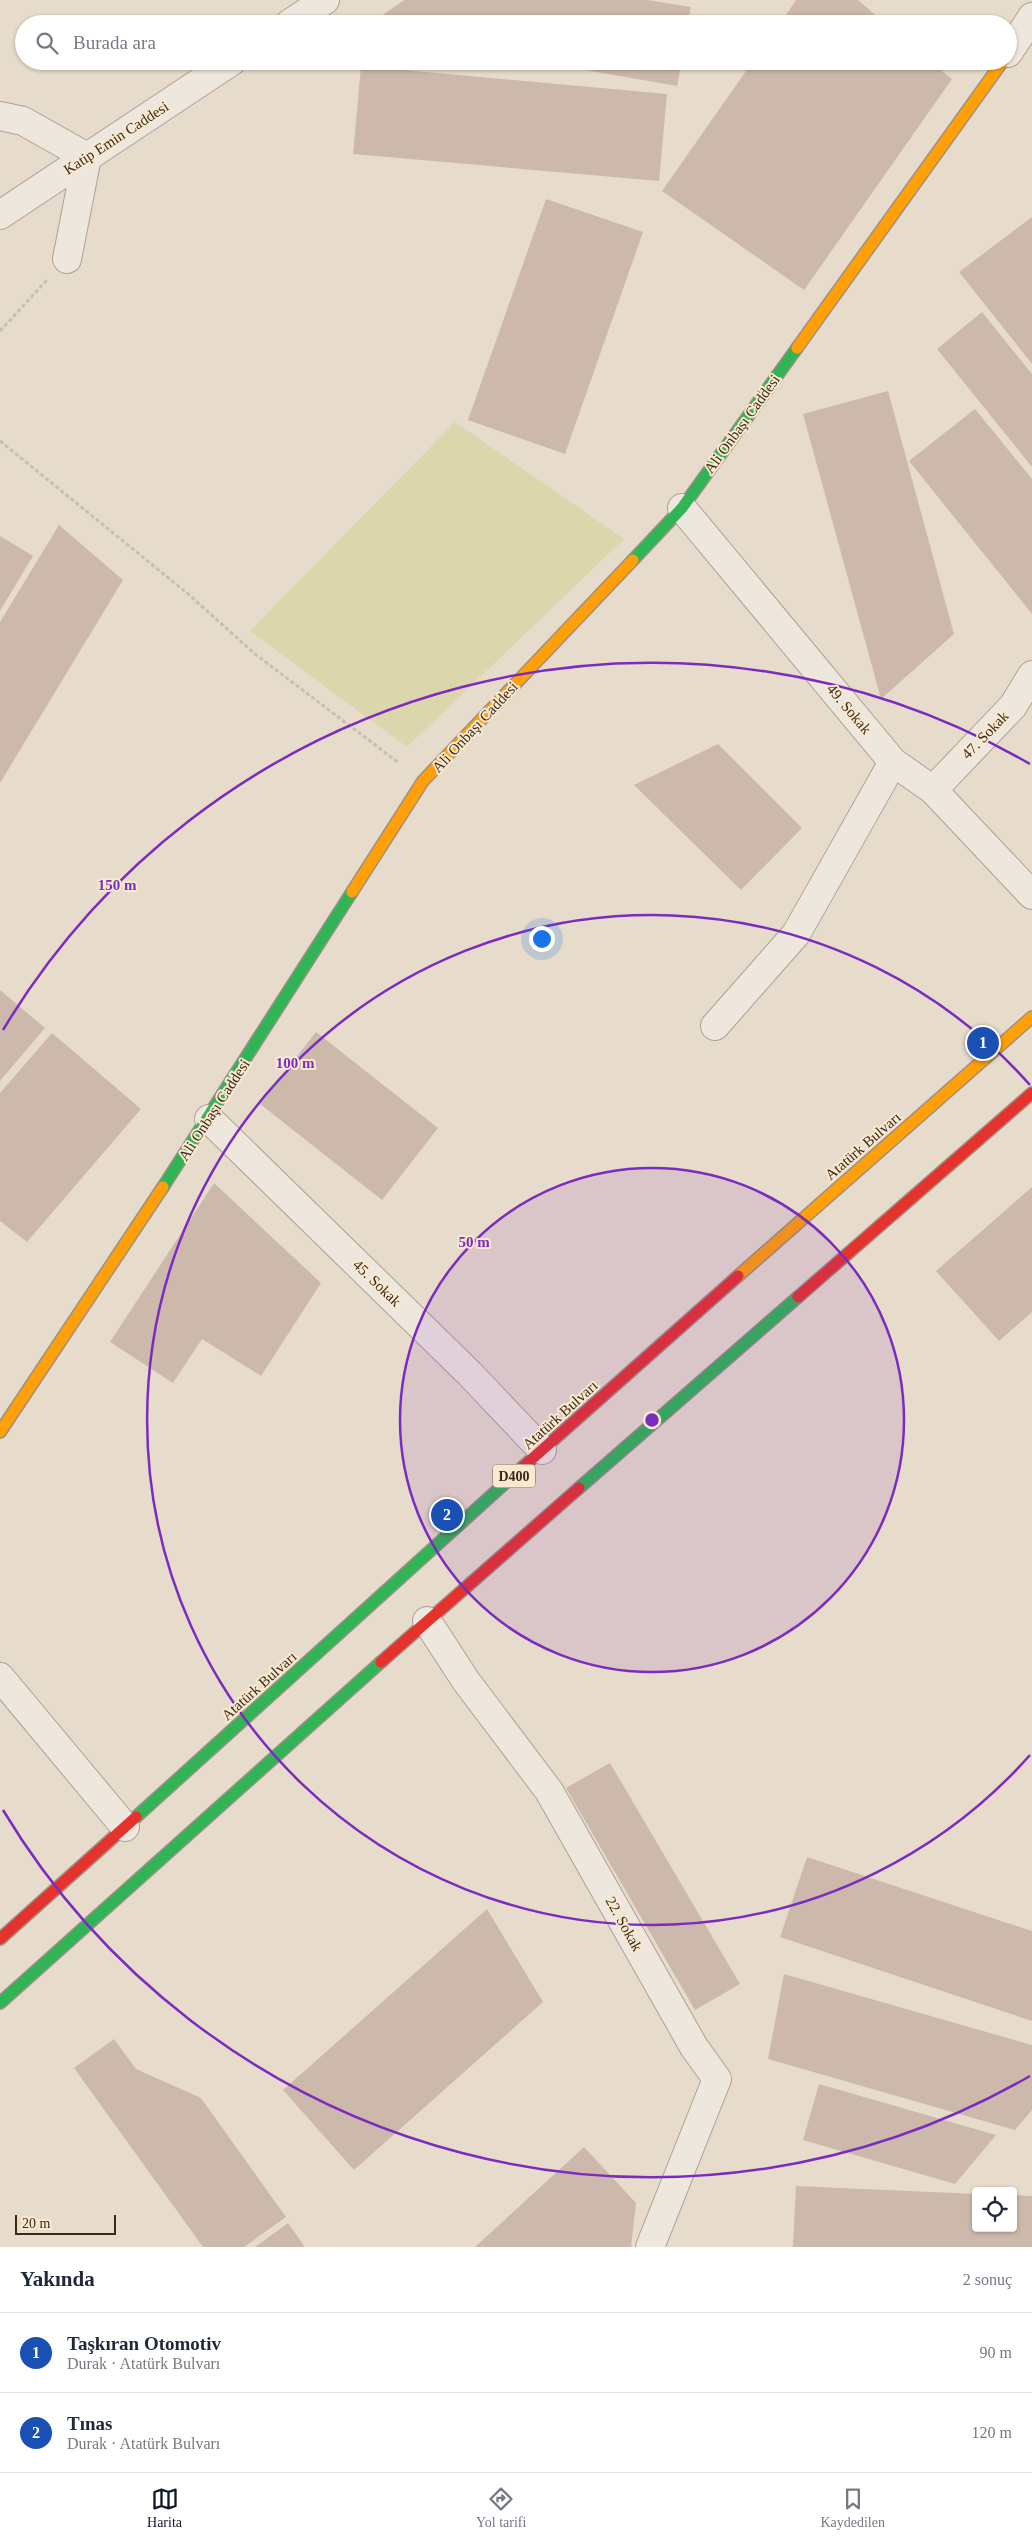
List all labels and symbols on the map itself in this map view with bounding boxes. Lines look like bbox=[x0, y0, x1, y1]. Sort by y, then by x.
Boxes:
street label: Katip Emin Caddesi bbox=[61, 98, 171, 178]
street label: Ali Onbaşı Caddesi bbox=[701, 372, 783, 476]
street label: Ali Onbaşı Caddesi bbox=[429, 679, 521, 775]
street label: 49. Sokak bbox=[824, 681, 875, 738]
street label: 47. Sokak bbox=[958, 708, 1012, 762]
text: 150 m bbox=[98, 877, 137, 893]
your location bbox=[529, 926, 555, 952]
pin: 1 bbox=[967, 1024, 999, 1062]
text: 100 m bbox=[276, 1055, 315, 1071]
street label: Ali Onbaşı Caddesi bbox=[175, 1056, 253, 1164]
street label: Atatürk Bulvarı bbox=[822, 1109, 904, 1183]
text: 50 m bbox=[458, 1234, 490, 1250]
street label: 45. Sokak bbox=[350, 1256, 404, 1310]
street label: Atatürk Bulvarı bbox=[520, 1377, 600, 1453]
centre of rings bbox=[643, 1411, 661, 1429]
road number: D400 bbox=[493, 1464, 535, 1488]
pin: 2 bbox=[431, 1496, 463, 1534]
street label: Atatürk Bulvarı bbox=[219, 1648, 299, 1724]
street label: 22. Sokak bbox=[602, 1894, 646, 1955]
scale bar bbox=[15, 2212, 116, 2235]

